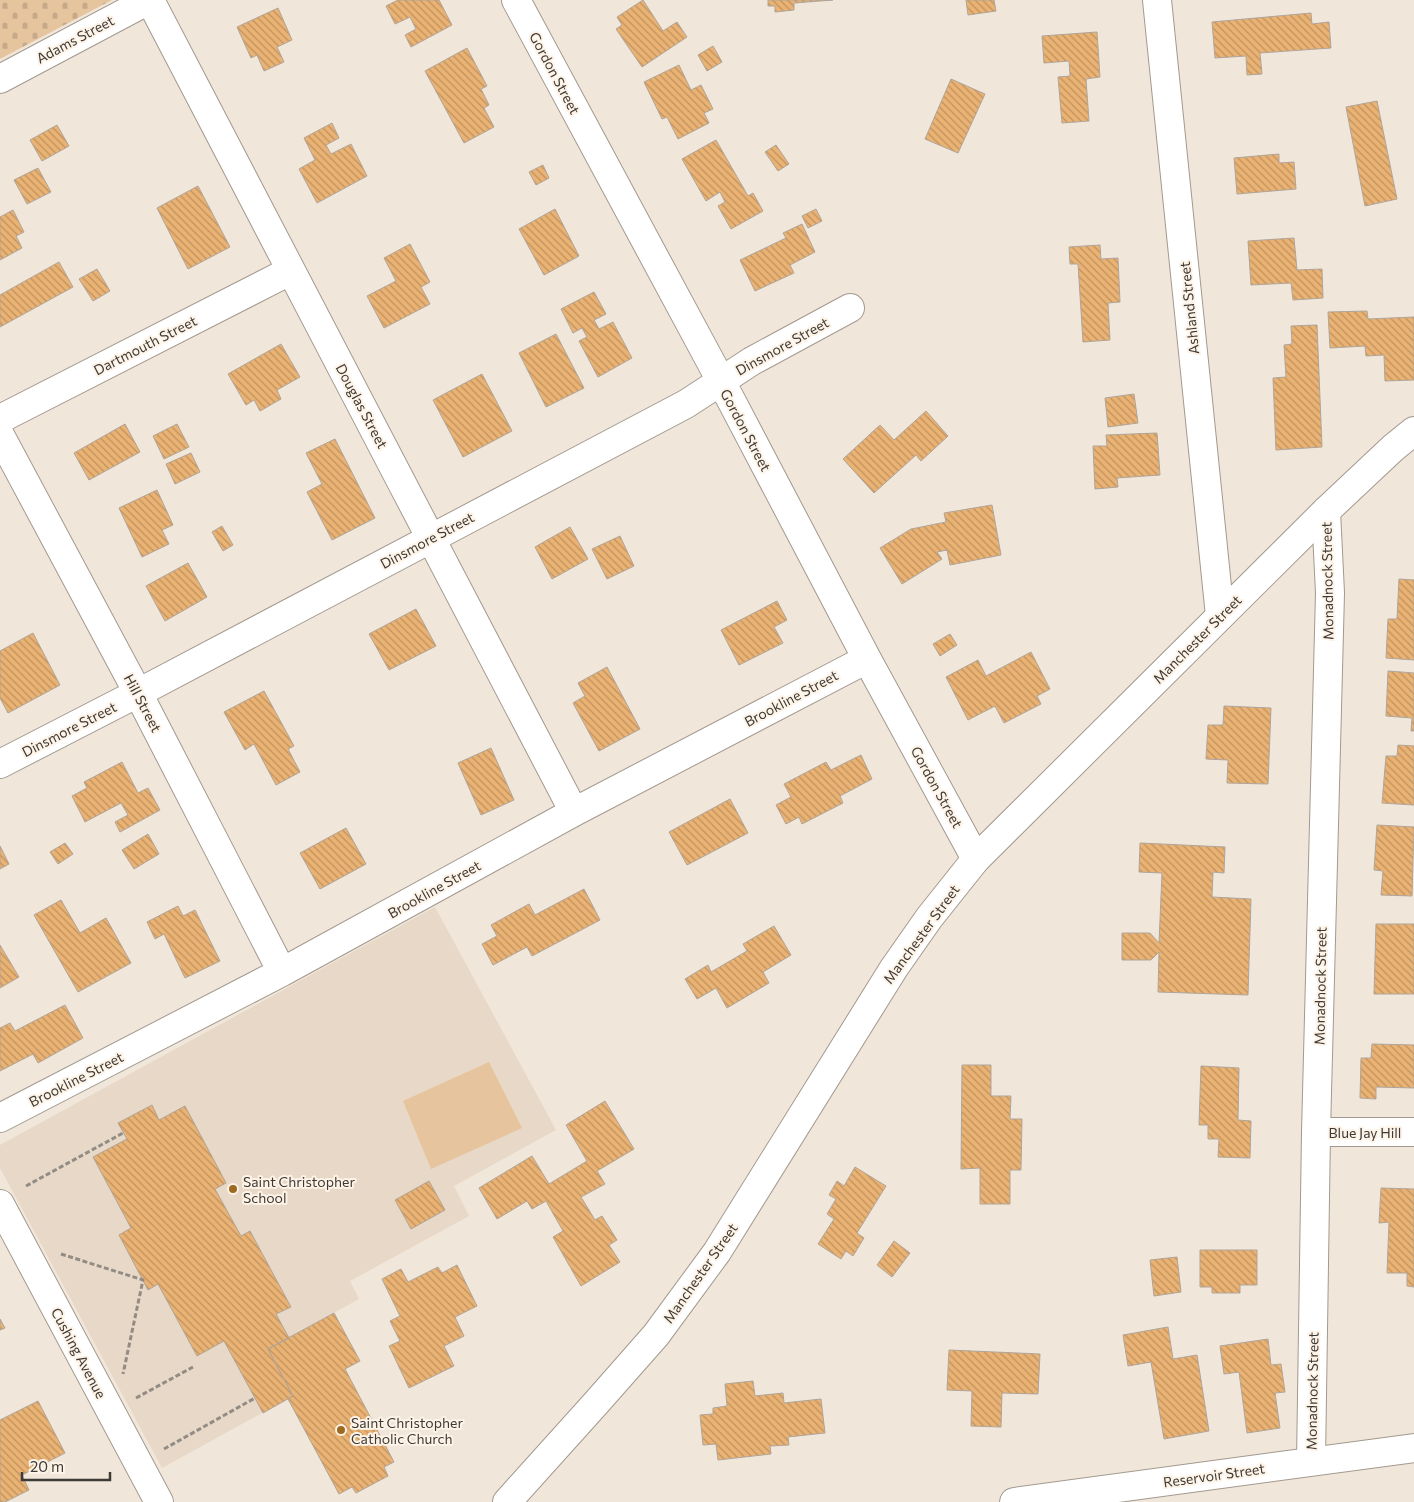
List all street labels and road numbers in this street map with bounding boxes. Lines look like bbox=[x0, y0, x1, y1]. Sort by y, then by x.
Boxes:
street label: Adams Street bbox=[33, 11, 117, 67]
street label: Gordon Street bbox=[526, 29, 584, 117]
street label: Ashland Street bbox=[1176, 260, 1202, 355]
street label: Dartmouth Street bbox=[91, 312, 200, 378]
street label: Dinsmore Street bbox=[732, 313, 832, 379]
street label: Douglas Street bbox=[333, 361, 392, 452]
street label: Gordon Street bbox=[717, 386, 775, 474]
street label: Dinsmore Street bbox=[377, 508, 477, 572]
street label: Monadnock Street bbox=[1317, 521, 1337, 640]
street label: Manchester Street bbox=[1149, 591, 1245, 687]
street label: Brookline Street bbox=[741, 666, 841, 730]
street label: Hill Street bbox=[121, 671, 166, 735]
street label: Dinsmore Street bbox=[19, 698, 119, 760]
street label: Gordon Street bbox=[908, 743, 967, 831]
street label: Brookline Street bbox=[385, 856, 484, 922]
street label: Manchester Street bbox=[879, 881, 963, 987]
street label: Monadnock Street bbox=[1310, 926, 1330, 1045]
street label: Brookline Street bbox=[26, 1048, 126, 1110]
street label: Blue Jay Hill bbox=[1329, 1124, 1401, 1141]
street label: Manchester Street bbox=[659, 1220, 741, 1326]
street label: Cushing Avenue bbox=[48, 1305, 110, 1401]
street label: Monadnock Street bbox=[1302, 1331, 1322, 1450]
street label: Reservoir Street bbox=[1162, 1459, 1266, 1491]

